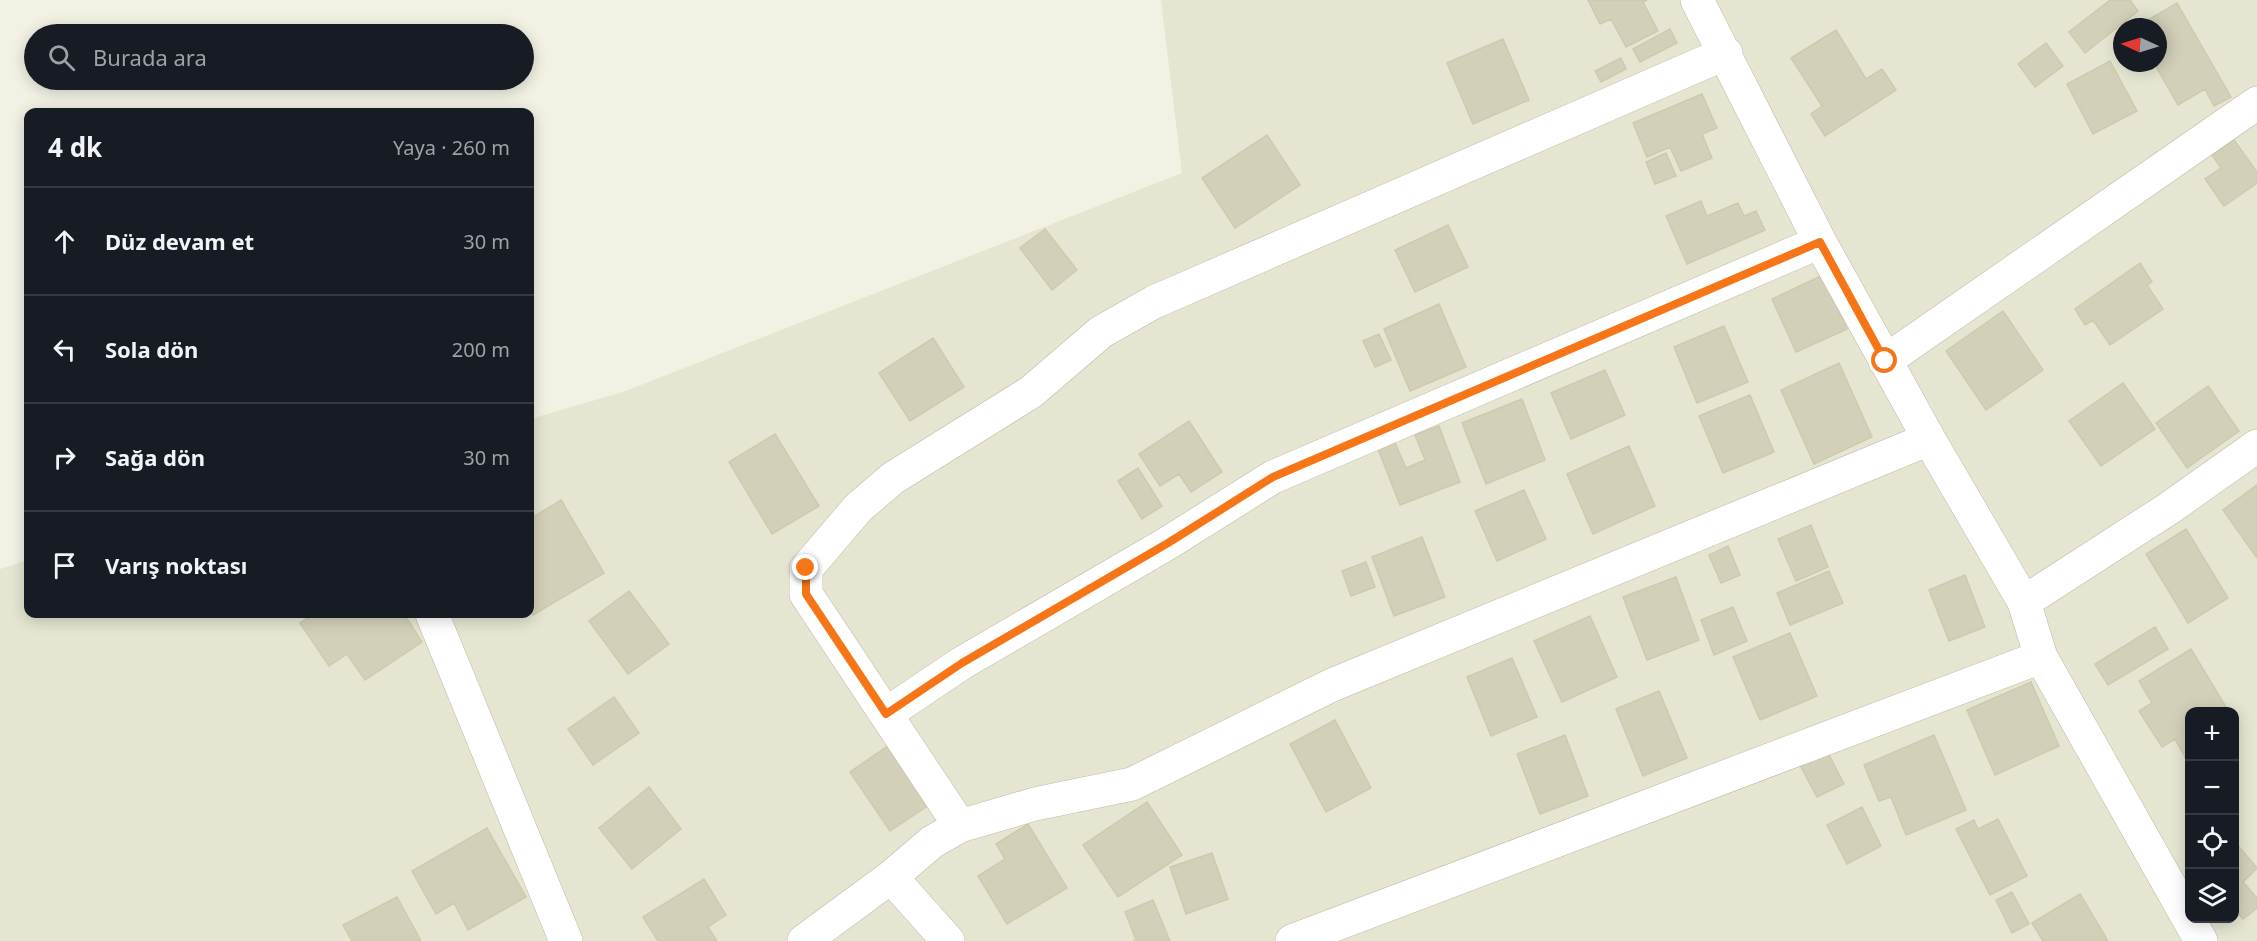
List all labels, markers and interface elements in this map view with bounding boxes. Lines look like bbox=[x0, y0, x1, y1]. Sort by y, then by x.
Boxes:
north arrow bbox=[2113, 18, 2167, 72]
search box bbox=[24, 24, 534, 90]
icon: search bbox=[45, 41, 78, 74]
text: Burada ara bbox=[93, 42, 207, 72]
text: 4 dk bbox=[48, 129, 102, 165]
text: Yaya · 260 m bbox=[393, 134, 510, 161]
icon: ahead bbox=[48, 225, 81, 258]
text: Düz devam et bbox=[105, 226, 254, 256]
text: 30 m bbox=[463, 228, 510, 255]
icon: left bbox=[48, 333, 81, 366]
text: Sola dön bbox=[105, 334, 198, 364]
text: 200 m bbox=[452, 336, 510, 363]
route start bbox=[1871, 347, 1897, 373]
icon: right bbox=[48, 441, 81, 474]
text: Sağa dön bbox=[105, 442, 205, 472]
text: 30 m bbox=[463, 444, 510, 471]
icon: arrive bbox=[48, 549, 81, 582]
text: Varış noktası bbox=[105, 550, 247, 580]
route end bbox=[792, 554, 818, 580]
map controls bbox=[2185, 707, 2239, 923]
button: + bbox=[2185, 707, 2239, 761]
button: − bbox=[2185, 761, 2239, 815]
button: locate bbox=[2185, 815, 2239, 869]
button: layers bbox=[2185, 869, 2239, 923]

